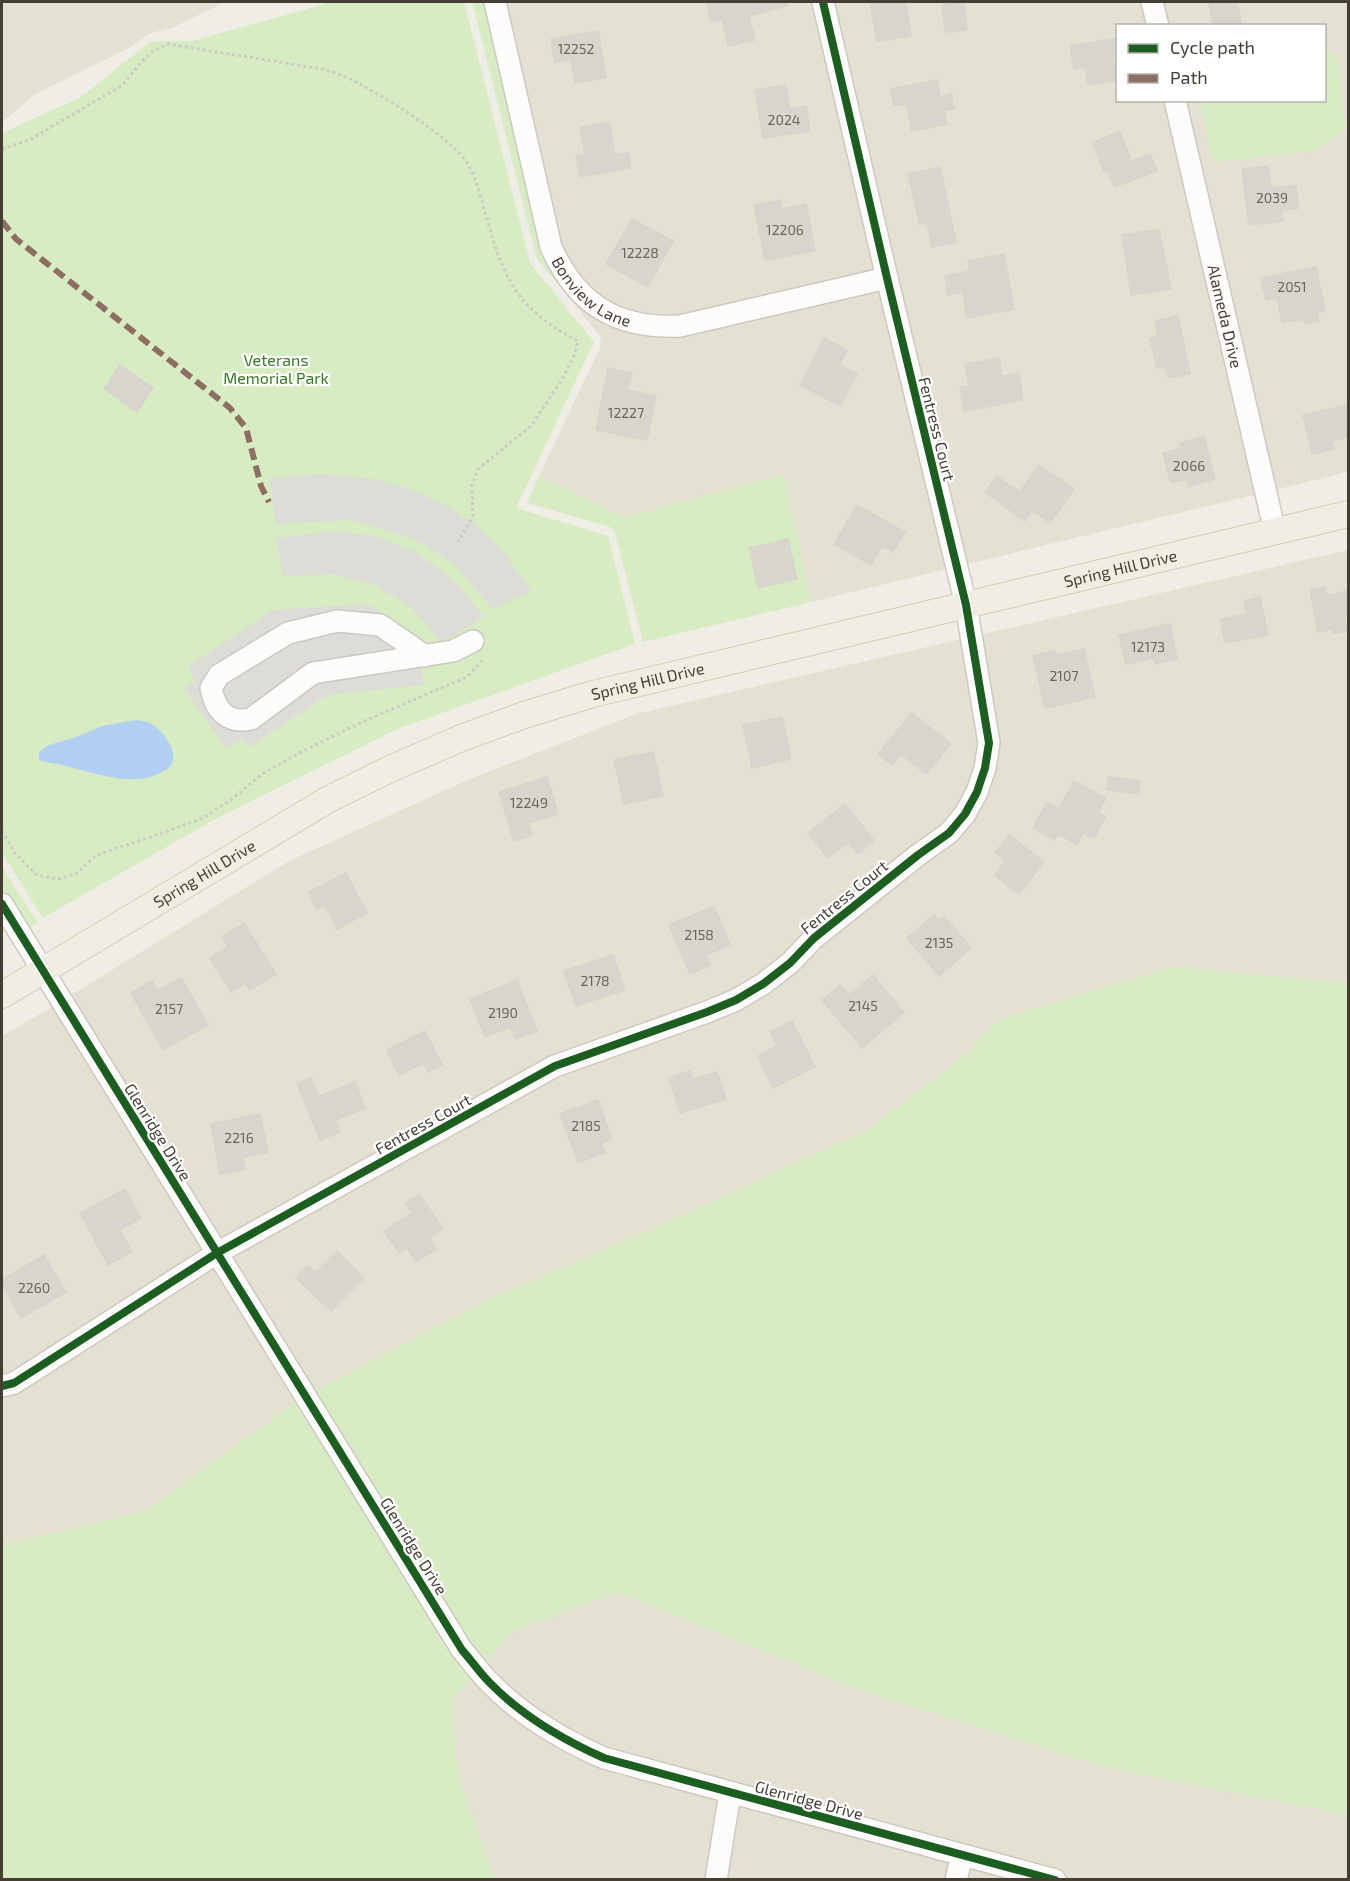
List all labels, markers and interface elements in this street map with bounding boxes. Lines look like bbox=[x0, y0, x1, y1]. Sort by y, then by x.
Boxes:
legend bbox=[1116, 24, 1326, 102]
text: Cycle path bbox=[1170, 36, 1255, 58]
house number: 12252 bbox=[558, 40, 594, 57]
text: Path bbox=[1170, 66, 1208, 88]
house number: 2024 bbox=[768, 111, 800, 128]
house number: 2039 bbox=[1256, 189, 1288, 206]
house number: 12206 bbox=[766, 221, 804, 238]
house number: 12228 bbox=[621, 244, 659, 261]
street label: Bonview Lane bbox=[548, 253, 633, 330]
street label: Alameda Drive bbox=[1204, 263, 1247, 370]
house number: 2051 bbox=[1277, 278, 1307, 295]
park label: Veterans Memorial Park bbox=[223, 350, 329, 387]
street label: Fentress Court bbox=[915, 375, 960, 483]
house number: 12227 bbox=[608, 404, 644, 421]
house number: 2066 bbox=[1173, 457, 1205, 474]
street label: Spring Hill Drive bbox=[1062, 545, 1179, 590]
house number: 12173 bbox=[1131, 638, 1165, 655]
street label: Spring Hill Drive bbox=[589, 658, 706, 703]
house number: 2107 bbox=[1049, 667, 1079, 684]
house number: 12249 bbox=[510, 794, 548, 811]
street label: Spring Hill Drive bbox=[150, 835, 259, 911]
street label: Fentress Court bbox=[796, 856, 891, 938]
house number: 2158 bbox=[684, 926, 714, 943]
house number: 2135 bbox=[925, 934, 953, 951]
house number: 2178 bbox=[580, 972, 610, 989]
house number: 2145 bbox=[848, 997, 878, 1014]
house number: 2157 bbox=[155, 1000, 183, 1017]
house number: 2190 bbox=[488, 1004, 518, 1021]
street label: Glenridge Drive bbox=[121, 1080, 196, 1184]
street label: Fentress Court bbox=[371, 1089, 474, 1158]
house number: 2185 bbox=[571, 1117, 601, 1134]
house number: 2216 bbox=[224, 1129, 254, 1146]
house number: 2260 bbox=[18, 1279, 50, 1296]
street label: Glenridge Drive bbox=[377, 1494, 452, 1598]
street label: Glenridge Drive bbox=[753, 1776, 865, 1823]

